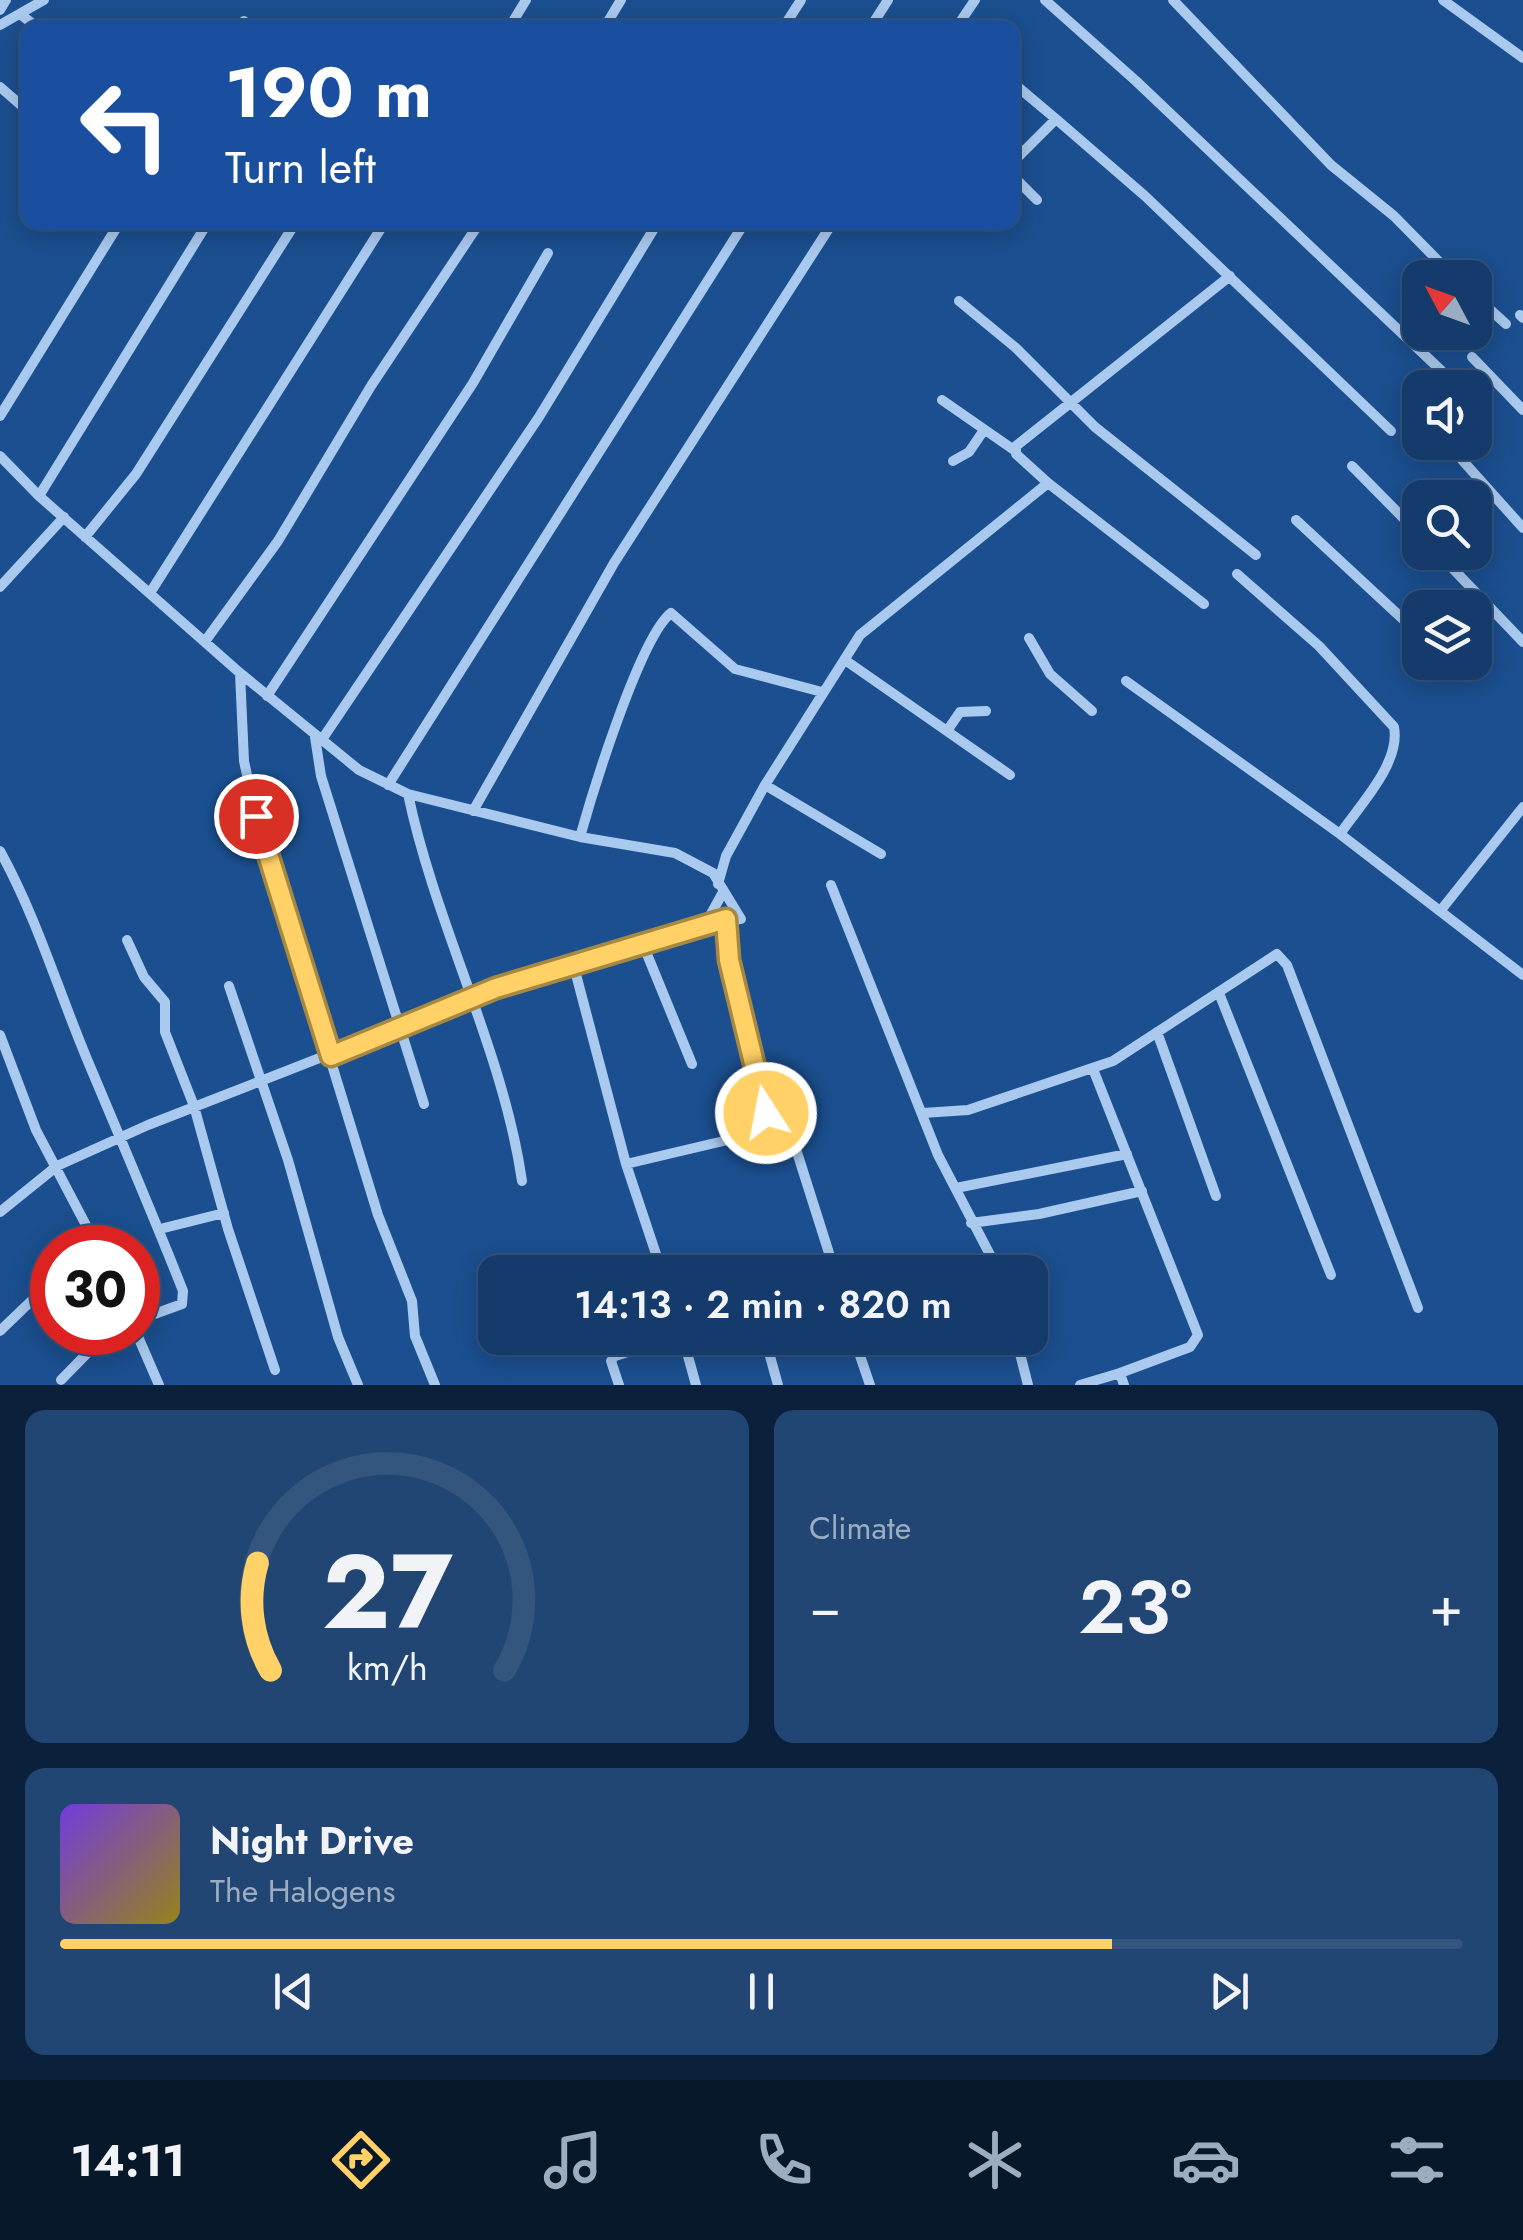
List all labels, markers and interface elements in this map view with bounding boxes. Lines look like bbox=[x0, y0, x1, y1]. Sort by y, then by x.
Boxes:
text: 190 m bbox=[225, 42, 432, 143]
icon: left bbox=[60, 60, 190, 190]
text: Turn left bbox=[225, 135, 376, 200]
north arrow bbox=[1402, 260, 1492, 350]
map controls bbox=[1402, 260, 1492, 680]
button: sound bbox=[1402, 370, 1492, 460]
button: search bbox=[1402, 480, 1492, 570]
button: layers bbox=[1402, 590, 1492, 680]
pin bbox=[214, 774, 299, 859]
icon: arrive bbox=[229, 789, 284, 844]
position arrow bbox=[714, 1061, 818, 1165]
speed limit sign: 30 bbox=[30, 1225, 160, 1355]
text: 14:13 · 2 min · 820 m bbox=[574, 1277, 952, 1332]
text: Climate bbox=[809, 1505, 911, 1551]
text: 27 bbox=[322, 1517, 453, 1667]
text: 23° bbox=[1078, 1553, 1192, 1661]
text: − bbox=[809, 1567, 841, 1647]
text: + bbox=[1429, 1567, 1463, 1647]
text: km/h bbox=[347, 1642, 427, 1693]
text: Night Drive bbox=[210, 1813, 414, 1868]
text: The Halogens bbox=[210, 1868, 395, 1914]
icon: previous bbox=[266, 1964, 321, 2019]
icon: pause bbox=[734, 1964, 789, 2019]
icon: next bbox=[1202, 1964, 1257, 2019]
icon: directions bbox=[326, 2125, 396, 2195]
icon: music bbox=[538, 2125, 608, 2195]
icon: phone bbox=[749, 2125, 819, 2195]
icon: climate bbox=[960, 2125, 1030, 2195]
icon: car bbox=[1171, 2125, 1241, 2195]
icon: filters bbox=[1382, 2125, 1452, 2195]
text: 14:11 bbox=[71, 2128, 185, 2193]

